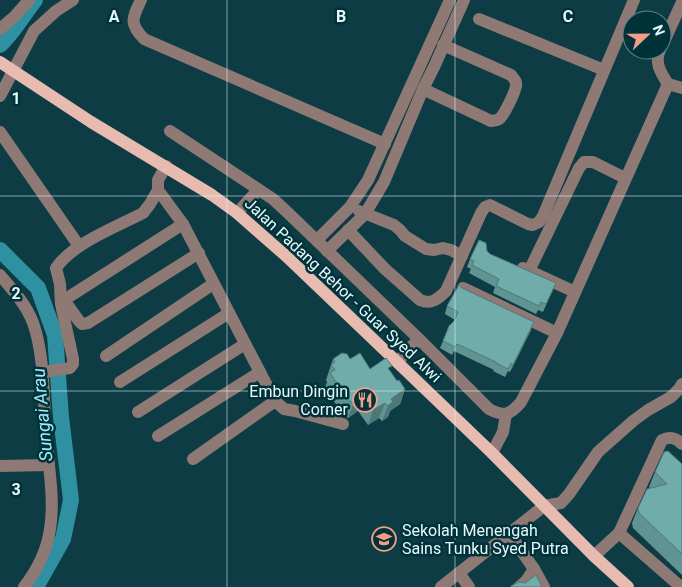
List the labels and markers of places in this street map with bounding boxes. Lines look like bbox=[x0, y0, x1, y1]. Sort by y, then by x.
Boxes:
place label: Embun Dingin Corner bbox=[249, 382, 349, 419]
restaurant icon: Embun Dingin Corner bbox=[352, 387, 378, 413]
place label: Sekolah Menengah Sains Tunku Syed Putra bbox=[402, 521, 569, 558]
school or university icon: Sekolah Menengah Sains Tunku Syed Putra bbox=[371, 526, 397, 552]

